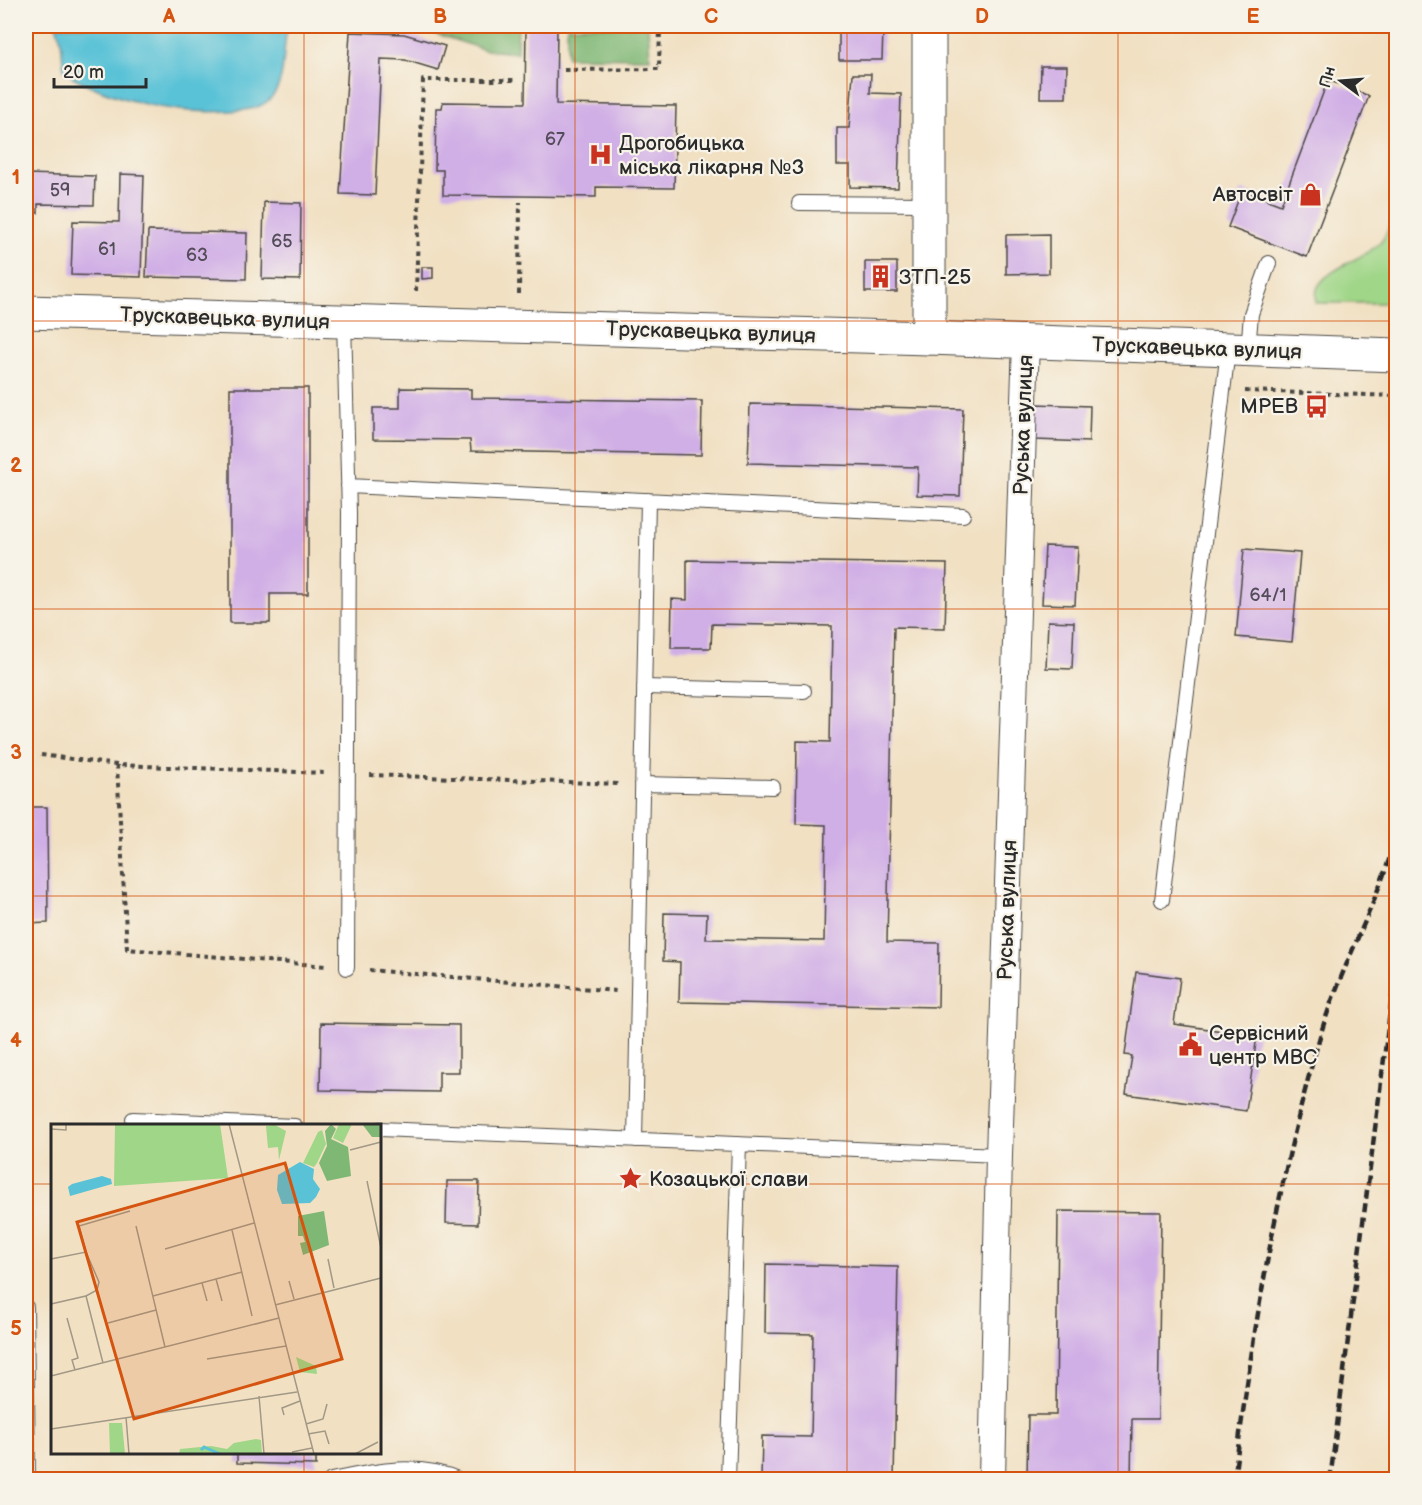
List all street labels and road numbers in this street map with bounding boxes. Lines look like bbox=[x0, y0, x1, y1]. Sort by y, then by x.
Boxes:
street label: Трускавецька вулиця bbox=[120, 302, 330, 335]
street label: Трускавецька вулиця bbox=[606, 316, 816, 349]
street label: Трускавецька вулиця bbox=[1092, 332, 1302, 365]
street label: Руська вулиця bbox=[1009, 354, 1038, 496]
street label: Руська вулиця bbox=[993, 839, 1022, 981]

